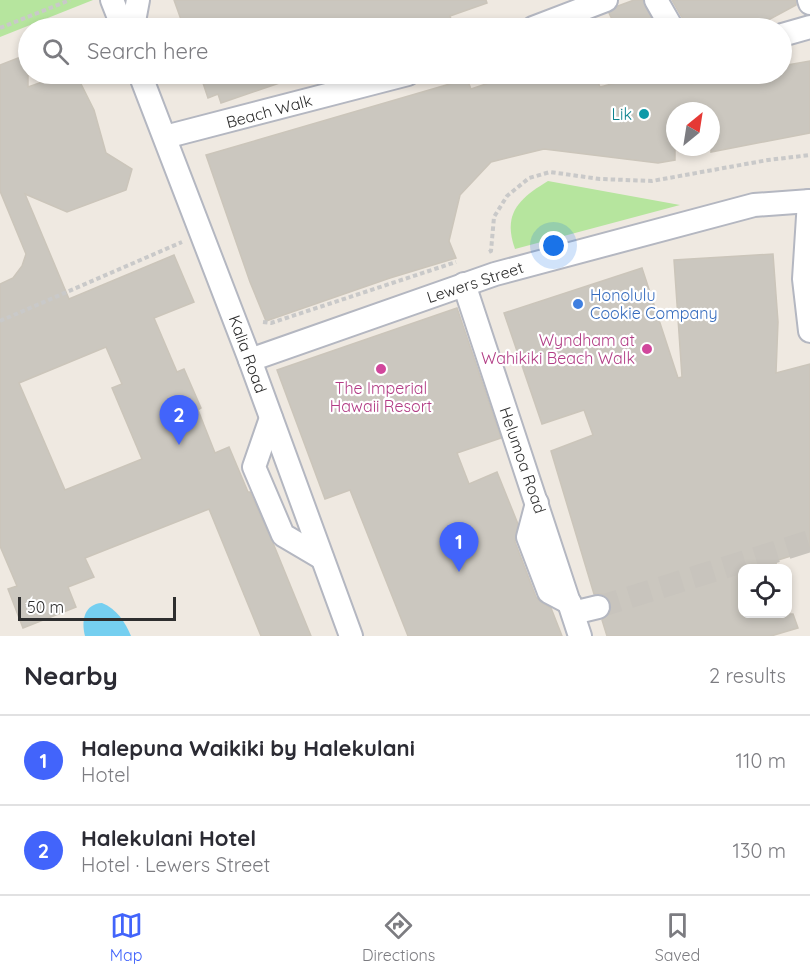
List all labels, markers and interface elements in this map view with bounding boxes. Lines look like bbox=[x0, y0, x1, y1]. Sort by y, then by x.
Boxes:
search box bbox=[18, 18, 792, 84]
icon: search bbox=[39, 35, 72, 68]
text: Search here bbox=[87, 37, 208, 65]
street label: Beach Walk bbox=[224, 90, 314, 132]
north arrow bbox=[666, 102, 720, 156]
place label: Lik bbox=[612, 104, 632, 124]
marker: Lik bbox=[637, 107, 651, 121]
your location bbox=[539, 231, 568, 260]
street label: Lewers Street bbox=[424, 257, 526, 307]
place label: Honolulu Cookie Company bbox=[590, 285, 718, 323]
marker: Honolulu Cookie Company bbox=[571, 297, 585, 311]
street label: Kalia Road bbox=[225, 312, 271, 396]
place label: Wyndham at Wahikiki Beach Walk bbox=[481, 330, 635, 368]
marker: Wyndham at Wahikiki Beach Walk bbox=[640, 342, 654, 356]
marker: The Imperial Hawaii Resort bbox=[374, 362, 388, 376]
place label: The Imperial Hawaii Resort bbox=[330, 378, 432, 416]
pin: 2 bbox=[160, 396, 198, 445]
street label: Helumoa Road bbox=[495, 404, 551, 516]
pin: 1 bbox=[440, 522, 478, 572]
map controls bbox=[738, 564, 792, 618]
button: locate bbox=[738, 564, 792, 618]
scale bar bbox=[18, 594, 176, 622]
text: 50 m bbox=[27, 597, 64, 617]
text: Nearby bbox=[24, 659, 118, 692]
text: 2 results bbox=[709, 663, 786, 688]
text: Halepuna Waikiki by Halekulani bbox=[81, 734, 415, 762]
text: 1 bbox=[40, 748, 47, 773]
text: 110 m bbox=[736, 748, 786, 773]
text: Hotel bbox=[81, 762, 130, 787]
text: Halekulani Hotel bbox=[81, 824, 256, 852]
text: 2 bbox=[38, 838, 49, 863]
text: 130 m bbox=[733, 838, 786, 863]
text: Hotel · Lewers Street bbox=[81, 852, 270, 877]
tab: Map bbox=[110, 909, 143, 965]
tab: Directions bbox=[362, 909, 435, 965]
tab: Saved bbox=[655, 909, 700, 965]

